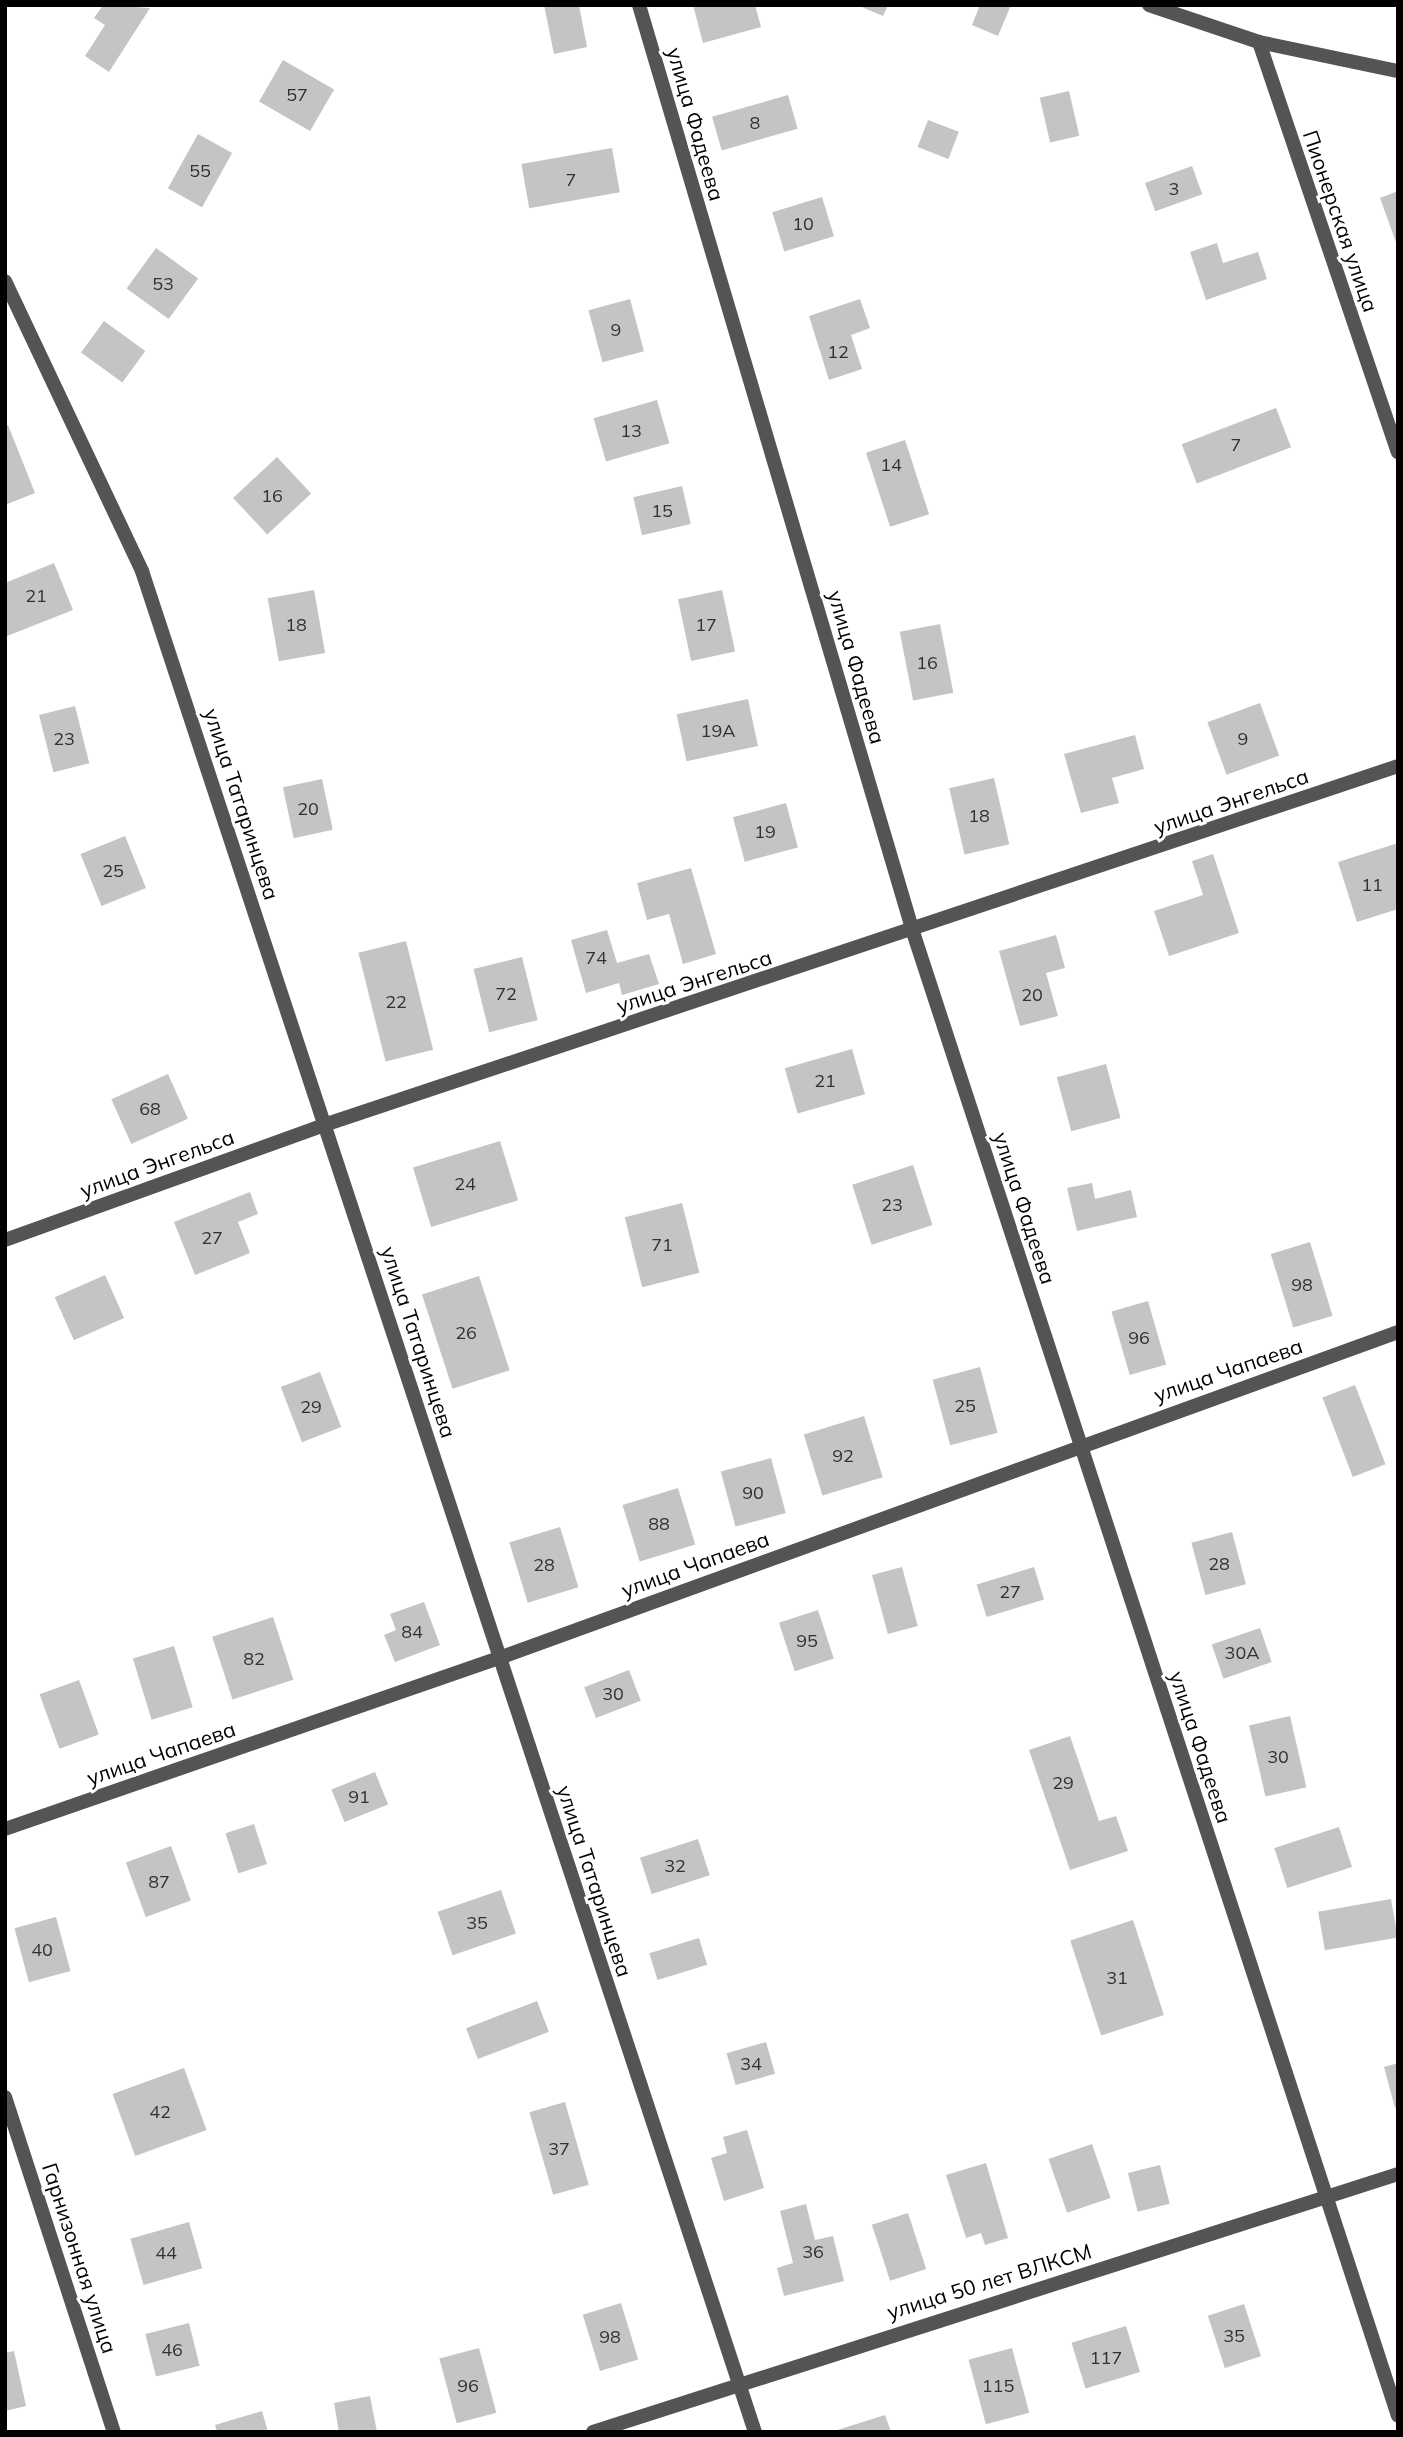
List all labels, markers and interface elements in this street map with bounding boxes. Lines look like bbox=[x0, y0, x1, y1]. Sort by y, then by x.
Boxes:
street label: улица Фадеева bbox=[662, 44, 730, 204]
house number: 57 bbox=[286, 84, 308, 106]
house number: 8 bbox=[750, 112, 760, 134]
street label: Пионерская улица bbox=[1298, 127, 1384, 315]
house number: 55 bbox=[189, 160, 211, 182]
house number: 7 bbox=[566, 169, 576, 191]
house number: 3 bbox=[1169, 178, 1179, 200]
house number: 10 bbox=[792, 213, 814, 235]
house number: 53 bbox=[152, 273, 174, 295]
house number: 9 bbox=[611, 319, 621, 341]
house number: 12 bbox=[827, 341, 849, 363]
house number: 13 bbox=[620, 420, 642, 442]
house number: 7 bbox=[1231, 434, 1241, 456]
house number: 14 bbox=[880, 454, 902, 476]
house number: 16 bbox=[261, 485, 283, 507]
house number: 15 bbox=[651, 500, 673, 522]
house number: 21 bbox=[25, 585, 47, 607]
street label: улица Фадеева bbox=[823, 587, 891, 747]
house number: 18 bbox=[285, 614, 307, 636]
house number: 17 bbox=[695, 614, 717, 636]
house number: 16 bbox=[916, 652, 938, 674]
street label: улица Татаринцева bbox=[199, 705, 285, 903]
house number: 19А bbox=[701, 720, 735, 742]
house number: 23 bbox=[53, 728, 75, 750]
house number: 9 bbox=[1238, 728, 1248, 750]
street label: улица Энгельса bbox=[1150, 763, 1312, 839]
house number: 20 bbox=[297, 798, 319, 820]
house number: 18 bbox=[968, 805, 990, 827]
house number: 19 bbox=[754, 821, 776, 843]
house number: 25 bbox=[102, 860, 124, 882]
house number: 11 bbox=[1361, 874, 1383, 896]
street label: улица Энгельса bbox=[613, 944, 775, 1018]
house number: 74 bbox=[585, 947, 607, 969]
house number: 72 bbox=[495, 983, 517, 1005]
house number: 20 bbox=[1021, 984, 1043, 1006]
house number: 22 bbox=[385, 991, 407, 1013]
house number: 21 bbox=[814, 1070, 836, 1092]
house number: 68 bbox=[139, 1098, 161, 1120]
street label: улица Энгельса bbox=[77, 1123, 237, 1203]
street label: улица Фадеева bbox=[989, 1129, 1061, 1287]
house number: 24 bbox=[454, 1173, 476, 1195]
house number: 23 bbox=[881, 1194, 903, 1216]
house number: 27 bbox=[201, 1227, 223, 1249]
house number: 71 bbox=[651, 1234, 673, 1256]
street label: улица Татаринцева bbox=[376, 1243, 462, 1441]
house number: 98 bbox=[1291, 1274, 1313, 1296]
house number: 26 bbox=[455, 1322, 477, 1344]
house number: 96 bbox=[1128, 1327, 1150, 1349]
street label: улица Чапаева bbox=[1150, 1333, 1306, 1407]
house number: 25 bbox=[954, 1395, 976, 1417]
house number: 29 bbox=[300, 1396, 322, 1418]
house number: 92 bbox=[832, 1445, 854, 1467]
house number: 90 bbox=[742, 1482, 764, 1504]
house number: 88 bbox=[648, 1513, 670, 1535]
street label: улица Чапаева bbox=[618, 1526, 772, 1602]
house number: 28 bbox=[1208, 1553, 1230, 1575]
house number: 28 bbox=[533, 1554, 555, 1576]
house number: 27 bbox=[999, 1581, 1021, 1603]
house number: 84 bbox=[401, 1621, 423, 1643]
house number: 95 bbox=[796, 1630, 818, 1652]
house number: 30А bbox=[1225, 1642, 1259, 1664]
house number: 82 bbox=[243, 1648, 265, 1670]
street label: улица Фадеева bbox=[1165, 1668, 1237, 1826]
house number: 30 bbox=[602, 1683, 624, 1705]
street label: улица Чапаева bbox=[83, 1716, 239, 1790]
house number: 30 bbox=[1267, 1746, 1289, 1768]
house number: 29 bbox=[1052, 1772, 1074, 1794]
street label: улица Татаринцева bbox=[552, 1782, 638, 1980]
house number: 91 bbox=[348, 1786, 370, 1808]
house number: 32 bbox=[664, 1855, 686, 1877]
house number: 87 bbox=[148, 1871, 170, 1893]
house number: 35 bbox=[466, 1912, 488, 1934]
house number: 40 bbox=[31, 1939, 53, 1961]
house number: 31 bbox=[1106, 1967, 1128, 1989]
house number: 34 bbox=[740, 2053, 762, 2075]
house number: 42 bbox=[149, 2101, 171, 2123]
house number: 37 bbox=[548, 2138, 570, 2160]
street label: Гарнизонная улица bbox=[37, 2160, 123, 2356]
street label: улица 50 лет ВЛКСМ bbox=[884, 2238, 1094, 2324]
house number: 36 bbox=[802, 2241, 824, 2263]
house number: 44 bbox=[155, 2242, 177, 2264]
house number: 35 bbox=[1223, 2325, 1245, 2347]
house number: 98 bbox=[599, 2326, 621, 2348]
house number: 46 bbox=[161, 2339, 183, 2361]
house number: 117 bbox=[1090, 2347, 1122, 2369]
house number: 96 bbox=[457, 2375, 479, 2397]
house number: 115 bbox=[982, 2375, 1014, 2397]

